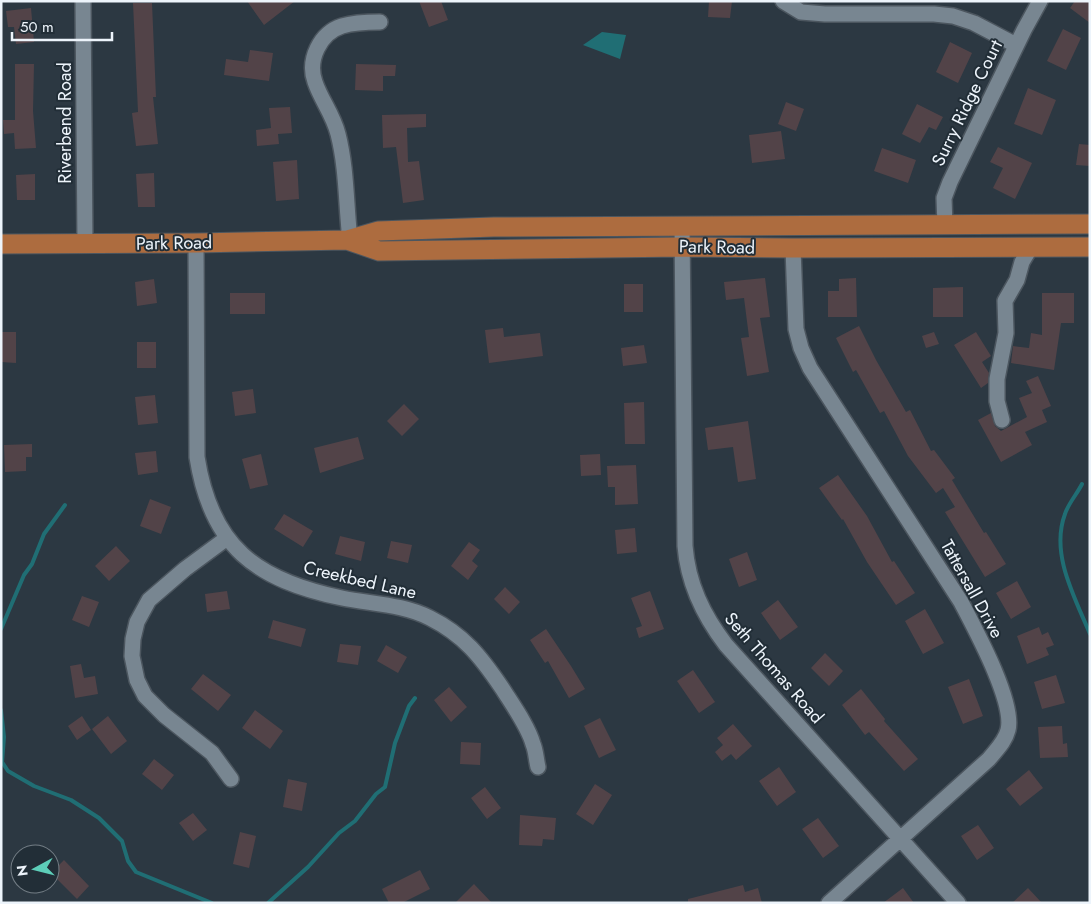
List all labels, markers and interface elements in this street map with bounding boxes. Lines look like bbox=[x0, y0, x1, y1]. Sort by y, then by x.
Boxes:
scale bar bbox=[12, 10, 112, 42]
text: 50 m bbox=[20, 16, 54, 38]
street label: Surry Ridge Court bbox=[925, 35, 1009, 171]
street label: Riverbend Road bbox=[52, 62, 78, 184]
street label: Park Road bbox=[136, 229, 212, 257]
street label: Park Road bbox=[679, 233, 755, 261]
street label: Tattersall Drive bbox=[934, 535, 1010, 643]
street label: Creekbed Lane bbox=[301, 554, 419, 606]
street label: Seth Thomas Road bbox=[718, 607, 830, 729]
north arrow bbox=[10, 844, 60, 894]
text: N bbox=[11, 864, 33, 877]

